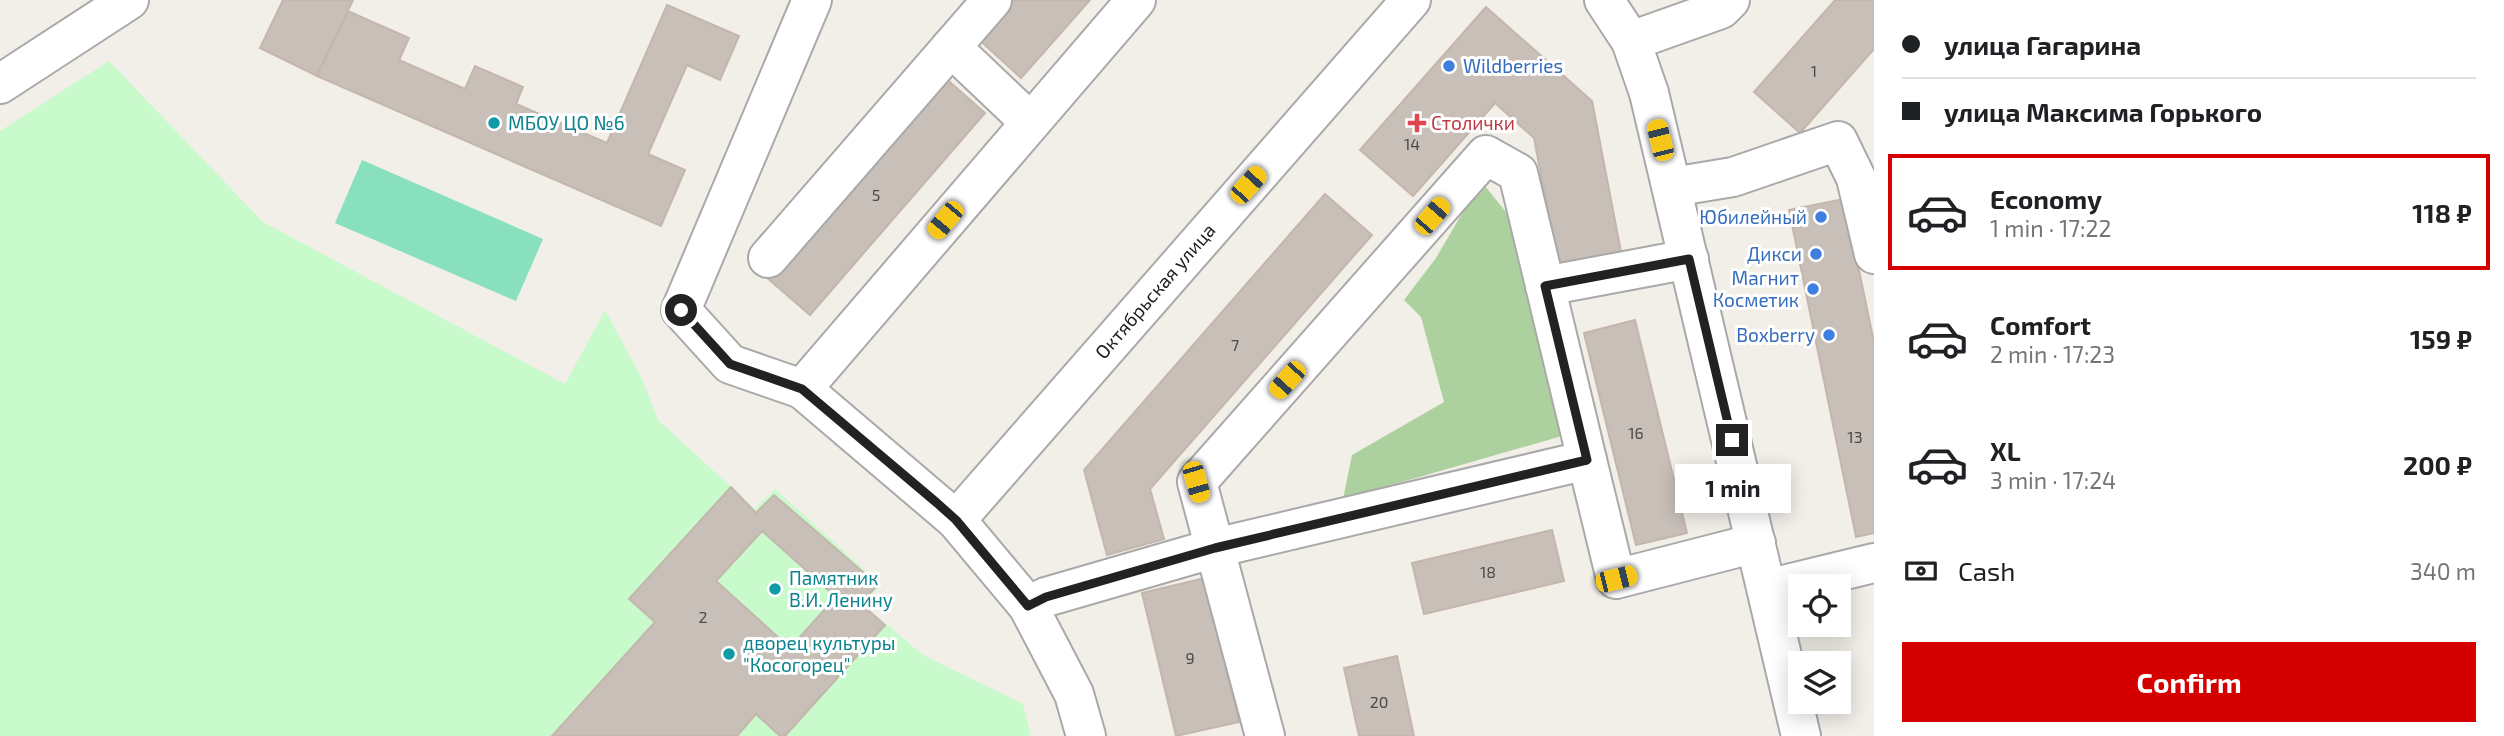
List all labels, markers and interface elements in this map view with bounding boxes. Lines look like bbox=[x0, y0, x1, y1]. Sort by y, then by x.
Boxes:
text: улица Гагарина bbox=[1944, 29, 2141, 60]
place label: Wildberries bbox=[1463, 54, 1563, 77]
marker: Wildberries bbox=[1441, 58, 1457, 74]
house number: 1 bbox=[1811, 61, 1817, 80]
text: улица Максима Горького bbox=[1944, 96, 2262, 127]
place label: МБОУ ЦО №6 bbox=[508, 111, 625, 134]
place label: Столички bbox=[1431, 111, 1515, 134]
marker: МБОУ ЦО №6 bbox=[486, 115, 502, 131]
marker: Столички bbox=[1409, 115, 1425, 131]
car bbox=[1645, 117, 1676, 163]
house number: 14 bbox=[1404, 134, 1420, 153]
car bbox=[1227, 162, 1270, 208]
icon: car bbox=[1906, 181, 1969, 244]
text: Economy bbox=[1990, 183, 2102, 214]
house number: 5 bbox=[872, 185, 880, 204]
car bbox=[1411, 193, 1454, 239]
car bbox=[924, 197, 967, 243]
text: 118 ₽ bbox=[2412, 197, 2472, 228]
place label: Юбилейный bbox=[1699, 205, 1807, 228]
marker: Юбилейный bbox=[1813, 209, 1829, 225]
text: 1 min · 17:22 bbox=[1990, 214, 2111, 242]
street label: Октябрьская улица bbox=[1090, 218, 1220, 364]
place label: Дикси bbox=[1747, 242, 1802, 265]
marker: Дикси bbox=[1808, 246, 1824, 262]
place label: Магнит Косметик bbox=[1713, 266, 1799, 311]
marker: Магнит Косметик bbox=[1805, 281, 1821, 297]
route start bbox=[665, 294, 697, 326]
icon: car bbox=[1906, 307, 1969, 370]
text: Comfort bbox=[1990, 309, 2091, 340]
place label: Boxberry bbox=[1736, 323, 1815, 346]
text: 159 ₽ bbox=[2410, 323, 2472, 354]
marker: Boxberry bbox=[1821, 327, 1837, 343]
house number: 7 bbox=[1231, 335, 1239, 354]
text: 2 min · 17:23 bbox=[1990, 340, 2115, 368]
car bbox=[1266, 357, 1309, 403]
house number: 16 bbox=[1628, 423, 1644, 442]
route end bbox=[1716, 424, 1748, 456]
house number: 13 bbox=[1847, 427, 1863, 446]
icon: car bbox=[1906, 433, 1969, 496]
text: XL bbox=[1990, 435, 2021, 466]
text: 200 ₽ bbox=[2403, 449, 2472, 480]
car bbox=[1181, 459, 1212, 505]
callout: 1 min bbox=[1674, 464, 1790, 514]
text: 3 min · 17:24 bbox=[1990, 466, 2116, 494]
text: 1 min bbox=[1705, 474, 1761, 502]
icon: cash bbox=[1902, 552, 1940, 590]
text: Cash bbox=[1958, 555, 2015, 586]
text: 340 m bbox=[2410, 557, 2476, 585]
house number: 18 bbox=[1480, 562, 1496, 581]
car bbox=[1594, 564, 1639, 594]
place label: Памятник В.И. Ленину bbox=[789, 566, 893, 612]
map controls bbox=[1788, 574, 1851, 714]
button: locate bbox=[1788, 574, 1851, 637]
marker: Памятник В.И. Ленину bbox=[767, 581, 783, 597]
house number: 2 bbox=[699, 607, 708, 626]
place label: дворец культуры "Косогорец" bbox=[743, 631, 895, 676]
button: Confirm bbox=[1902, 642, 2476, 722]
marker: дворец культуры "Косогорец" bbox=[721, 646, 737, 662]
house number: 9 bbox=[1185, 648, 1195, 667]
button: layers bbox=[1788, 651, 1851, 714]
house number: 20 bbox=[1370, 692, 1388, 711]

